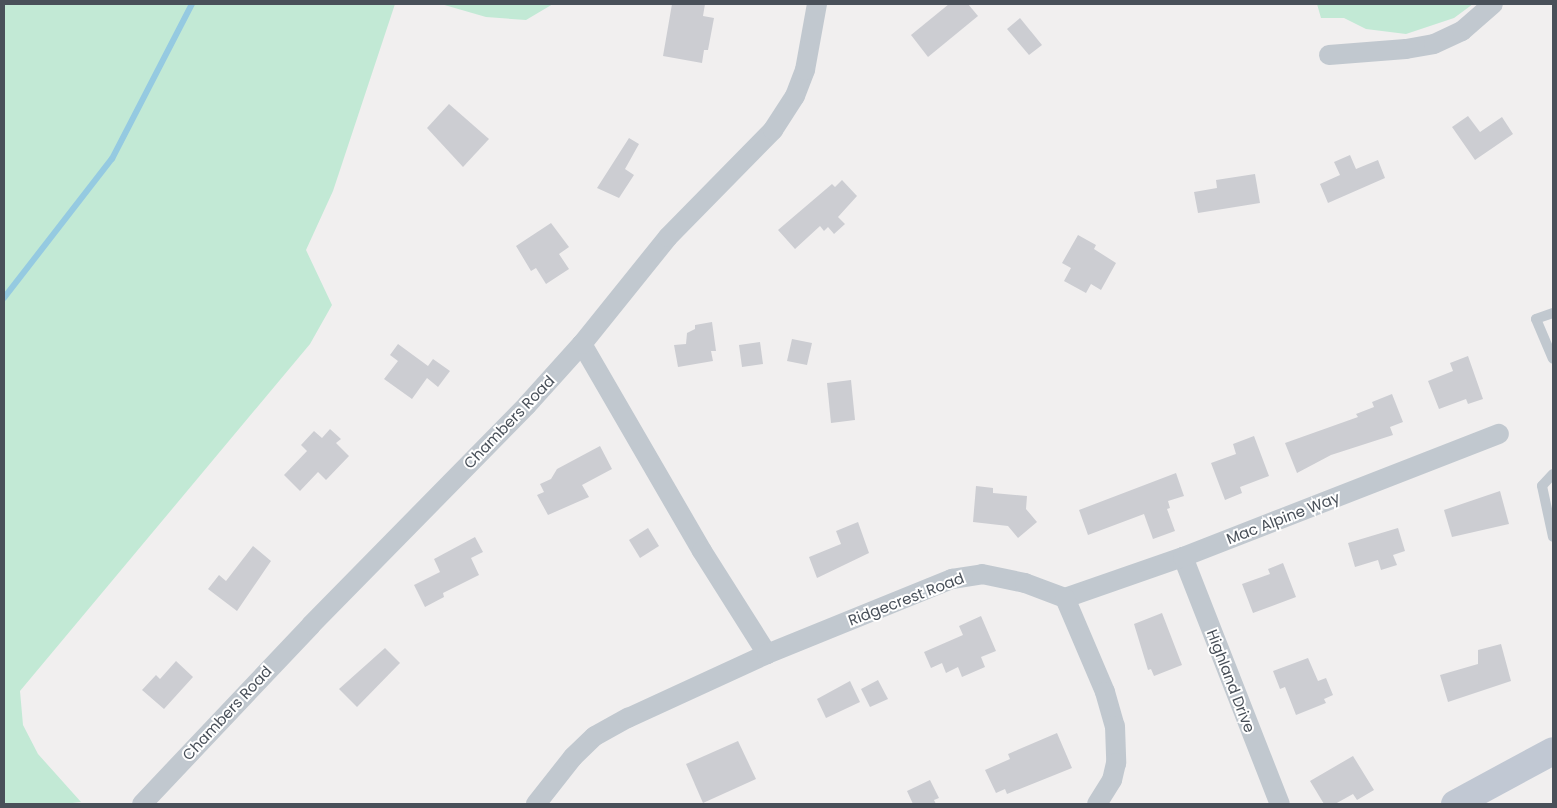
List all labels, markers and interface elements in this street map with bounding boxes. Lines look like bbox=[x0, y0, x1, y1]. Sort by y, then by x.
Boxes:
street label: Chambers Road bbox=[460, 372, 558, 472]
street label: Mac Alpine Way bbox=[1224, 488, 1342, 548]
street label: Ridgecrest Road bbox=[846, 569, 966, 629]
street label: Highland Drive bbox=[1203, 627, 1259, 735]
street label: Chambers Road bbox=[179, 662, 275, 764]

